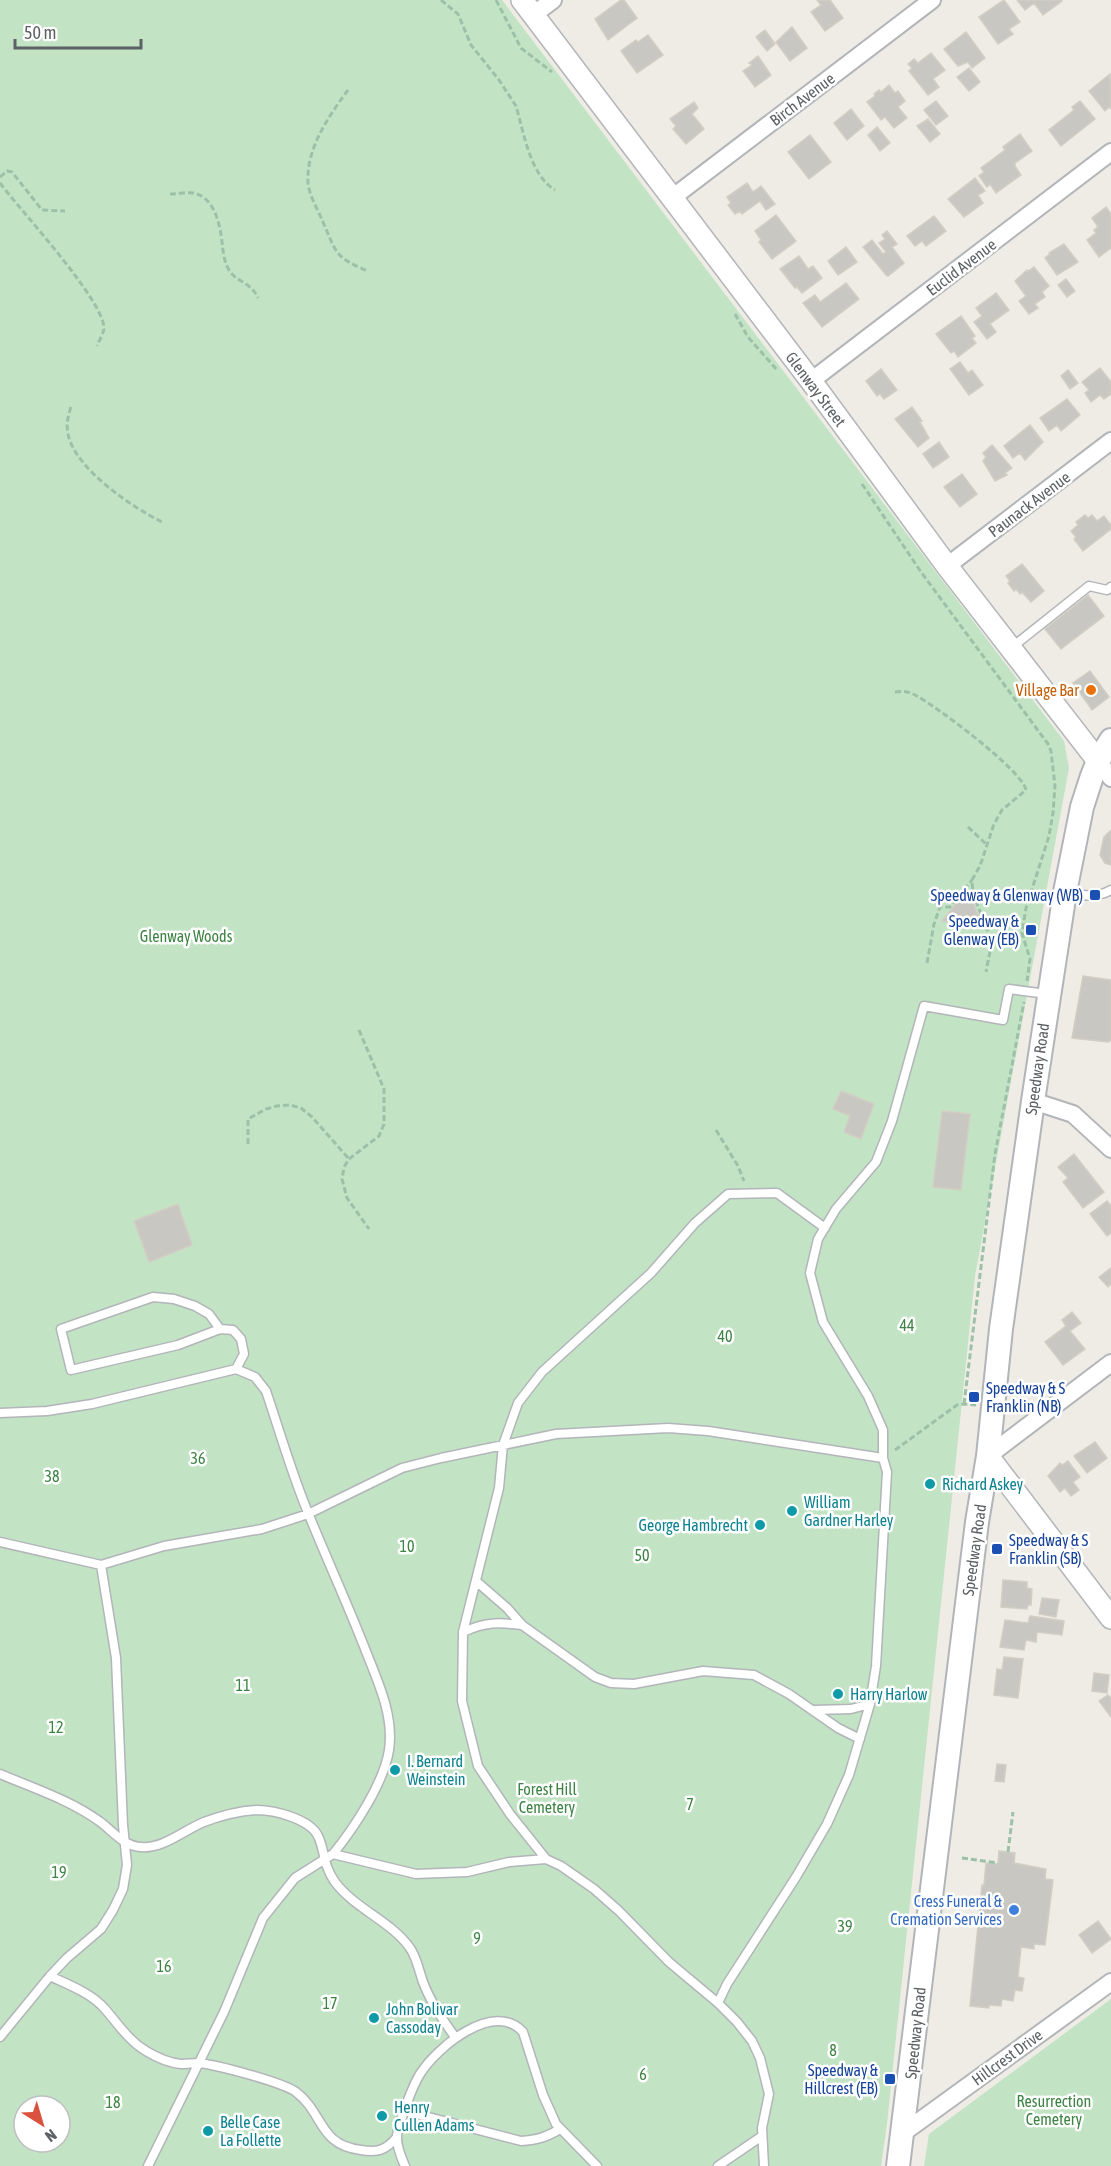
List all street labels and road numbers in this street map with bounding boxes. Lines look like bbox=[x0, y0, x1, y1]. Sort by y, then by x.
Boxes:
street label: Birch Avenue bbox=[766, 69, 838, 129]
street label: Euclid Avenue bbox=[923, 235, 999, 299]
street label: Glenway Street bbox=[781, 348, 850, 431]
street label: Paunack Avenue bbox=[985, 468, 1073, 540]
street label: Speedway Road bbox=[1022, 1022, 1053, 1116]
street label: Speedway Road bbox=[959, 1503, 990, 1597]
street label: Speedway Road bbox=[901, 1986, 930, 2080]
street label: Hillcrest Drive bbox=[968, 2025, 1046, 2089]

